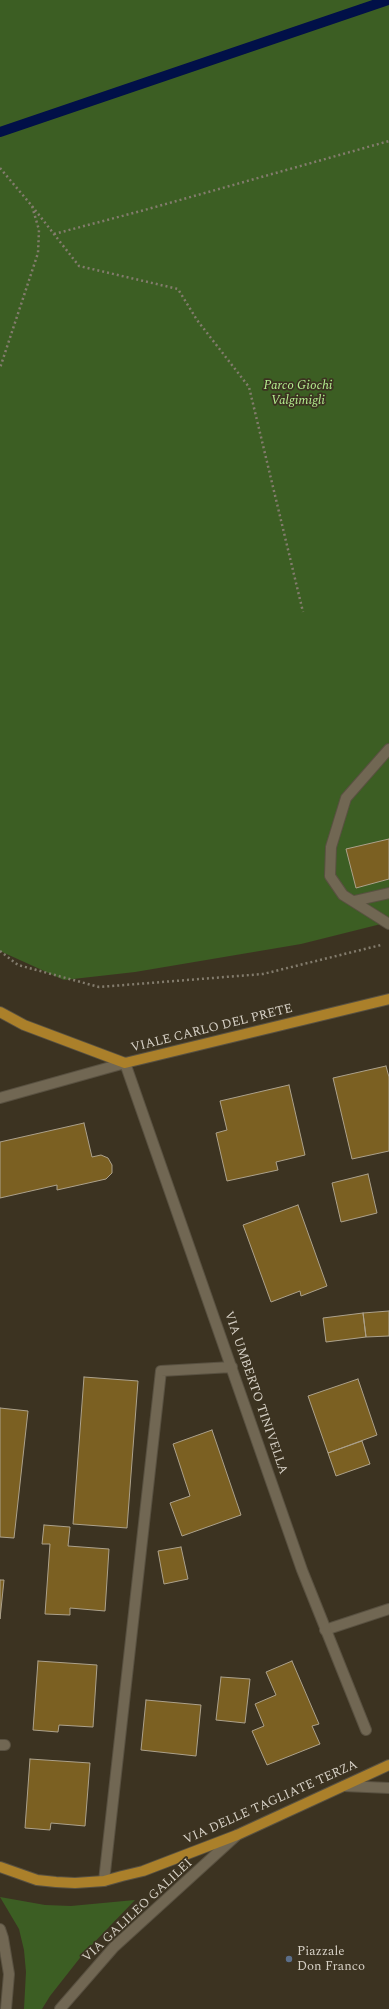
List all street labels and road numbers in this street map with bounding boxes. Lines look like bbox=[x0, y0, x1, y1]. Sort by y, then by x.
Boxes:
street label: VIALE CARLO DEL PRETE bbox=[129, 1001, 295, 1057]
street label: VIA UMBERTO TINIVELLA bbox=[220, 1309, 290, 1477]
street label: VIA DELLE TAGLIATE TERZA bbox=[182, 1757, 360, 1849]
street label: VIA GALILEO GALILEI bbox=[80, 1856, 196, 1966]

